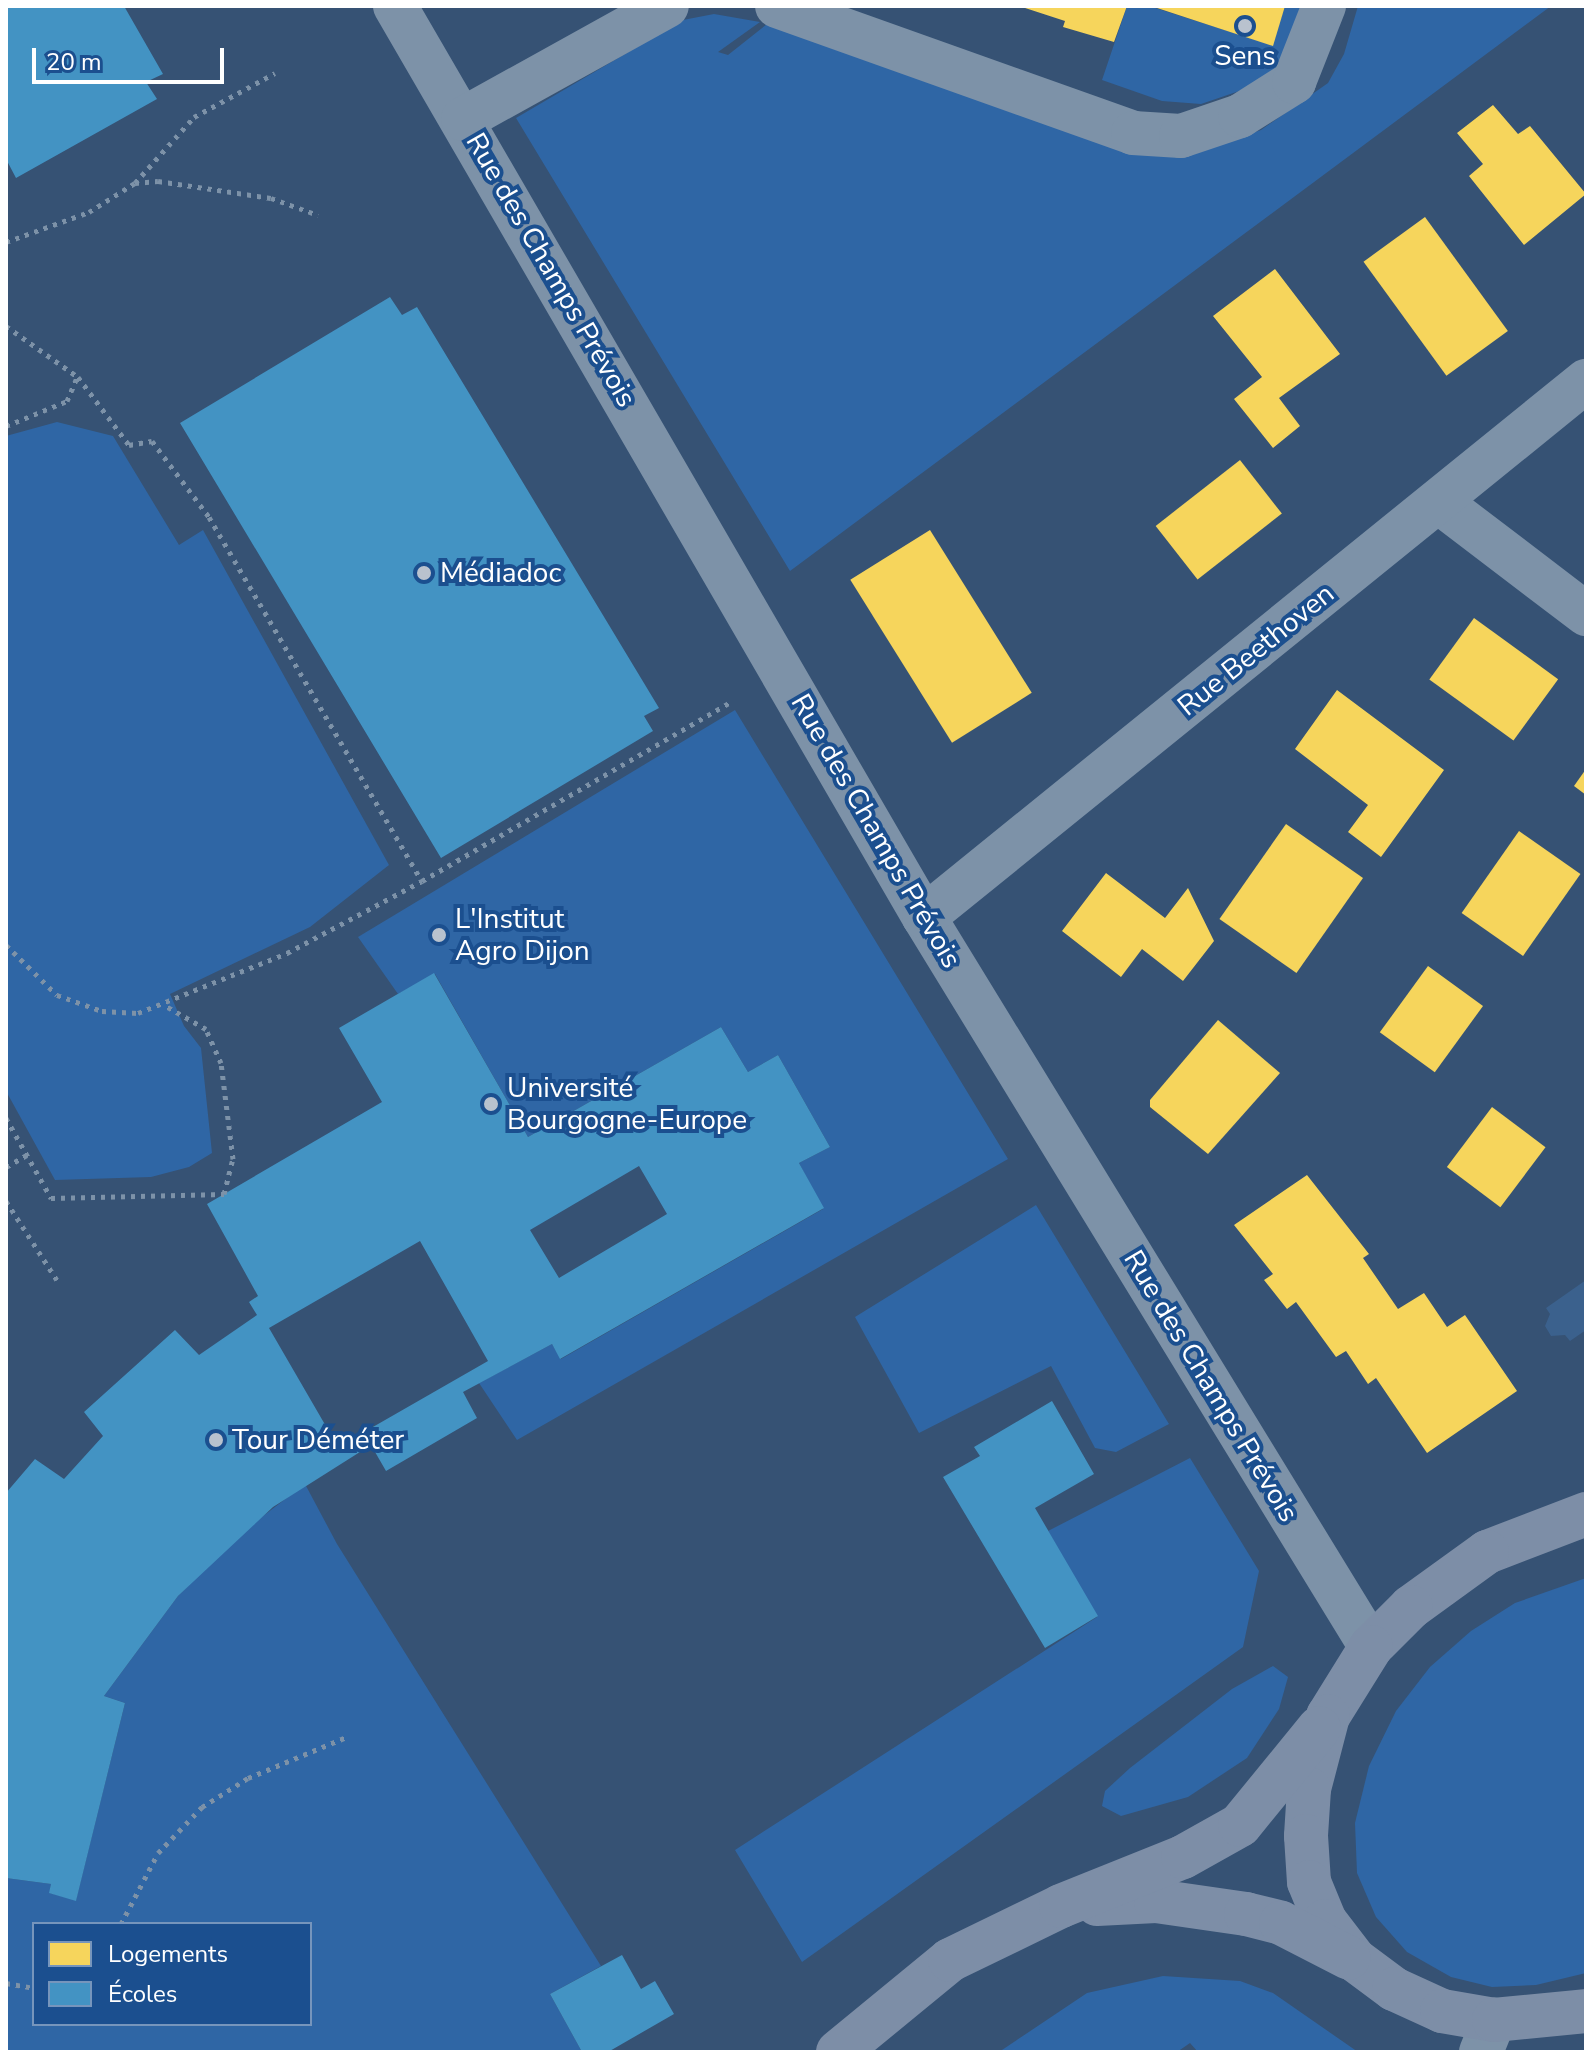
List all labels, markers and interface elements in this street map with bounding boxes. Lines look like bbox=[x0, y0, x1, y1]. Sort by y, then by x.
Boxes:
marker: Sens bbox=[1236, 17, 1254, 35]
scale bar bbox=[36, 32, 228, 82]
place label: Sens bbox=[1214, 39, 1276, 73]
text: 20 m bbox=[46, 46, 102, 78]
street label: Rue des Champs Prévois bbox=[459, 127, 643, 413]
place label: Médiadoc bbox=[440, 556, 561, 590]
marker: Médiadoc bbox=[415, 564, 433, 582]
street label: Rue Beethoven bbox=[1171, 577, 1341, 723]
street label: Rue des Champs Prévois bbox=[784, 688, 968, 974]
place label: L'Institut Agro Dijon bbox=[455, 902, 590, 968]
marker: L'Institut Agro Dijon bbox=[430, 926, 448, 944]
place label: Université Bourgogne-Europe bbox=[507, 1071, 747, 1137]
marker: Université Bourgogne-Europe bbox=[482, 1095, 500, 1113]
street label: Rue des Champs Prévois bbox=[1117, 1244, 1305, 1528]
place label: Tour Déméter bbox=[232, 1423, 404, 1457]
marker: Tour Déméter bbox=[207, 1431, 225, 1449]
legend bbox=[32, 1922, 312, 2026]
text: Logements bbox=[108, 1938, 228, 1970]
text: Écoles bbox=[108, 1978, 177, 2010]

